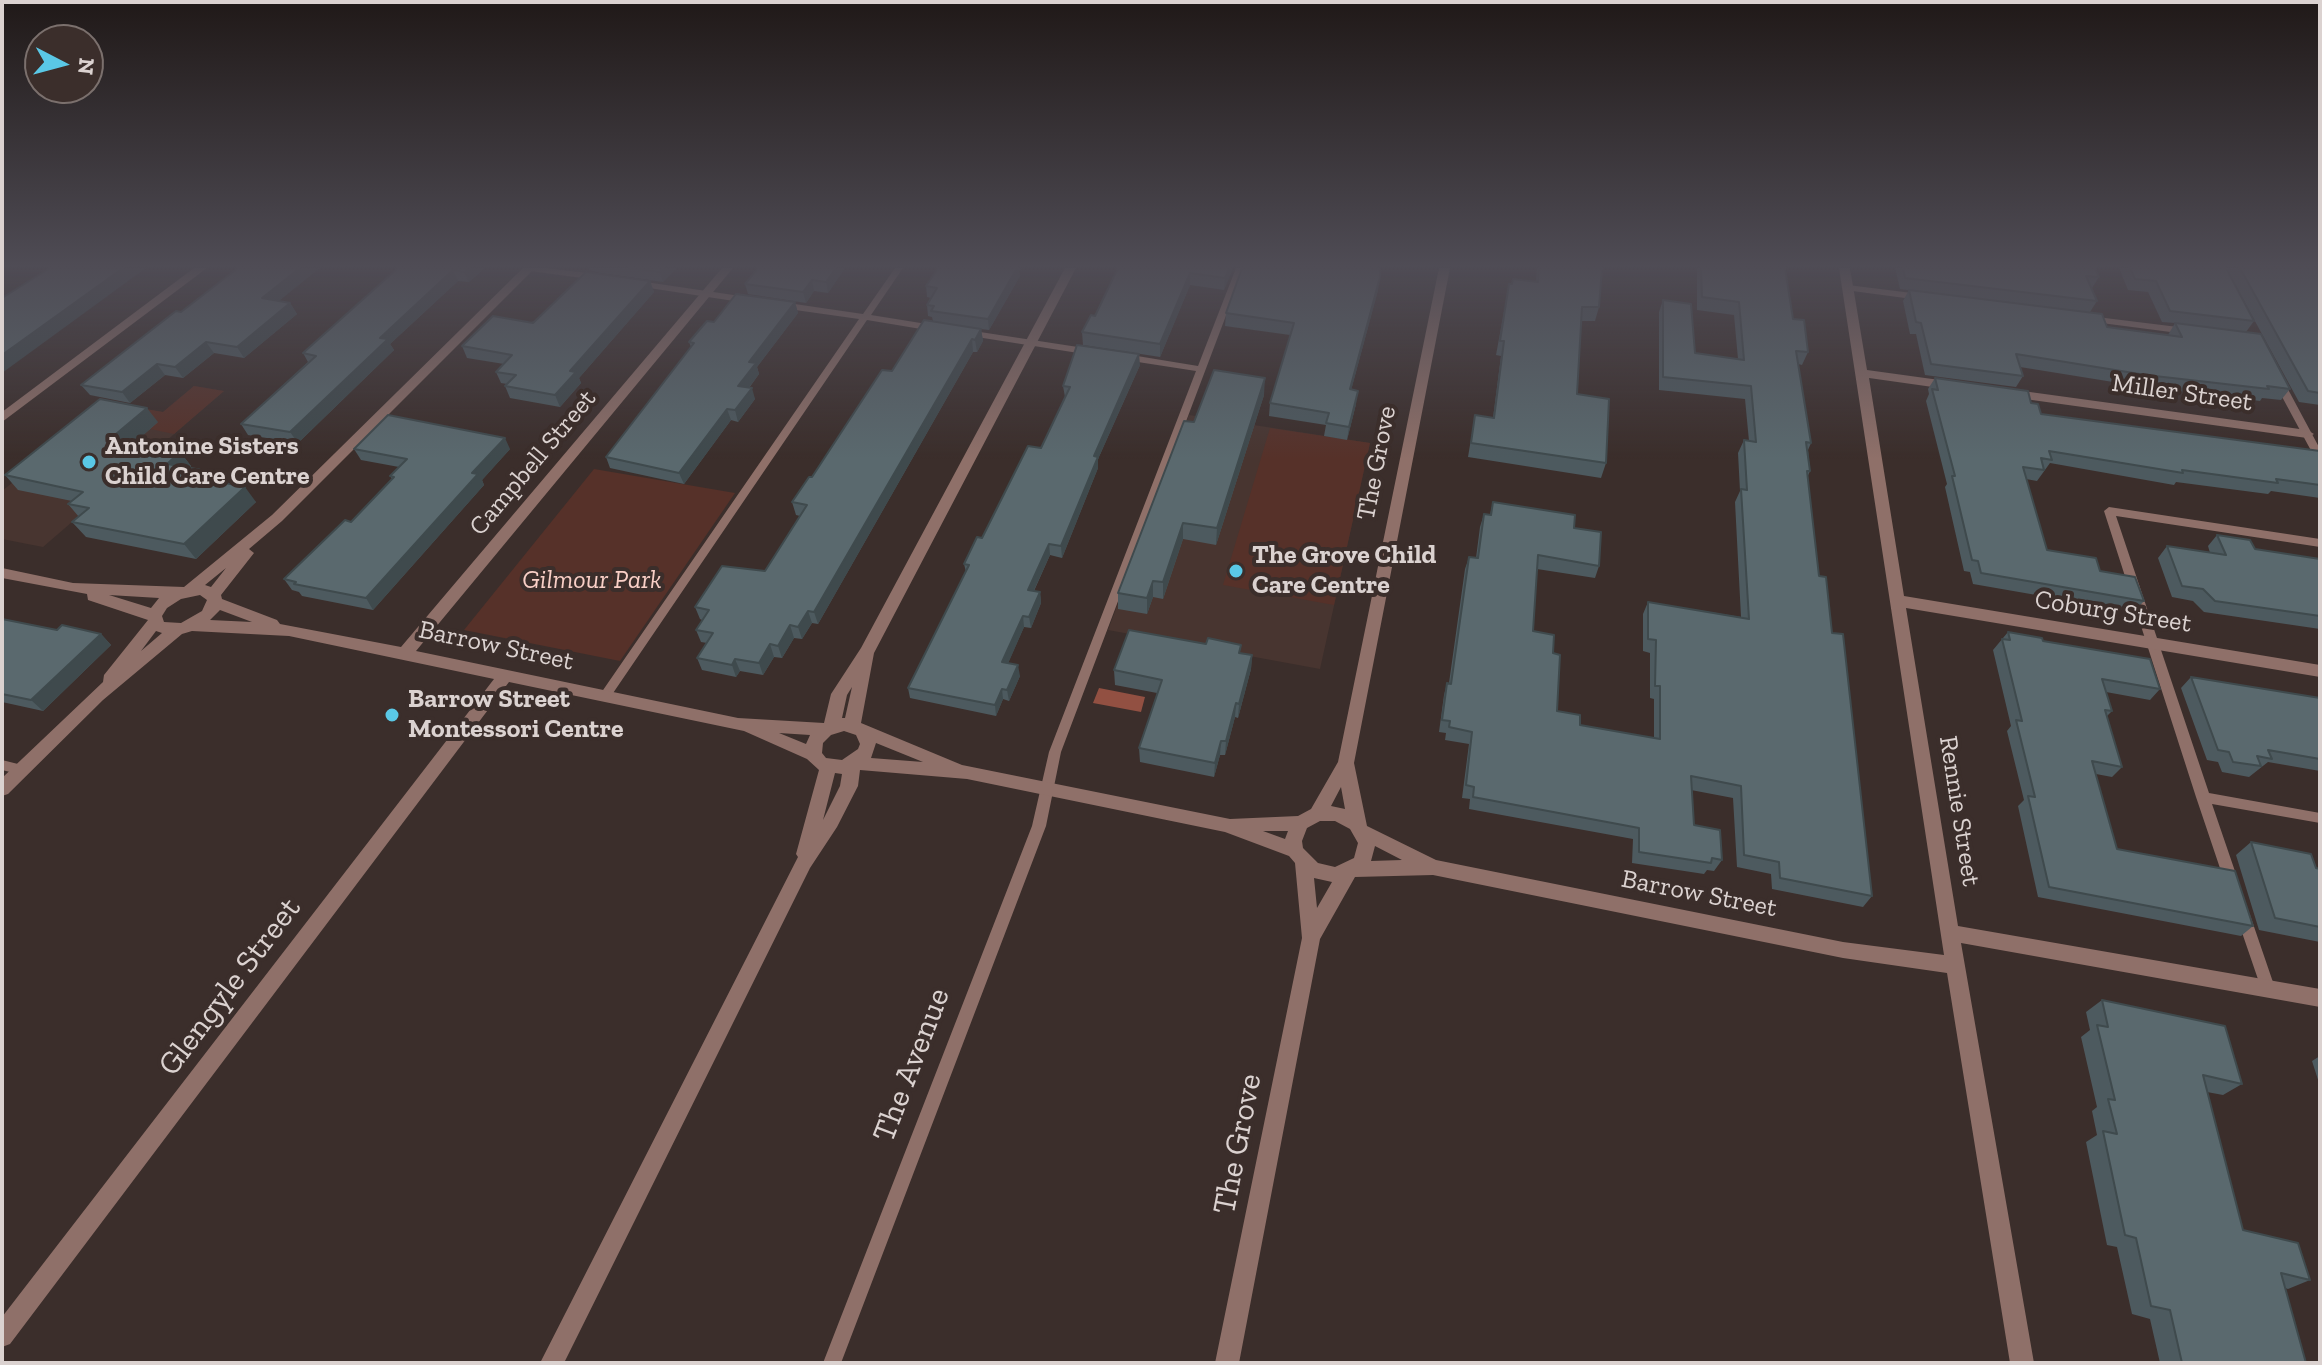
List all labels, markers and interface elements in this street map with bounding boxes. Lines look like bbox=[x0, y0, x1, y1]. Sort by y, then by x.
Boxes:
north arrow bbox=[24, 24, 104, 104]
text: N bbox=[72, 57, 101, 76]
street label: Miller Street bbox=[2110, 368, 2254, 418]
street label: Campbell Street bbox=[463, 384, 603, 542]
street label: The Grove bbox=[1351, 403, 1403, 523]
place label: Antonine Sisters Child Care Centre bbox=[105, 431, 310, 492]
marker: Antonine Sisters Child Care Centre bbox=[80, 453, 98, 471]
place label: The Grove Child Care Centre bbox=[1252, 540, 1436, 602]
marker: The Grove Child Care Centre bbox=[1227, 562, 1245, 580]
park label: Gilmour Park bbox=[522, 565, 662, 597]
street label: Coburg Street bbox=[2032, 584, 2194, 640]
street label: Barrow Street bbox=[416, 614, 576, 678]
place label: Barrow Street Montessori Centre bbox=[408, 684, 623, 746]
marker: Barrow Street Montessori Centre bbox=[383, 706, 401, 724]
street label: Rennie Street bbox=[1932, 734, 1986, 888]
street label: Barrow Street bbox=[1619, 864, 1779, 924]
street label: Glengyle Street bbox=[151, 891, 309, 1083]
street label: The Avenue bbox=[865, 983, 959, 1147]
street label: The Grove bbox=[1206, 1070, 1270, 1218]

